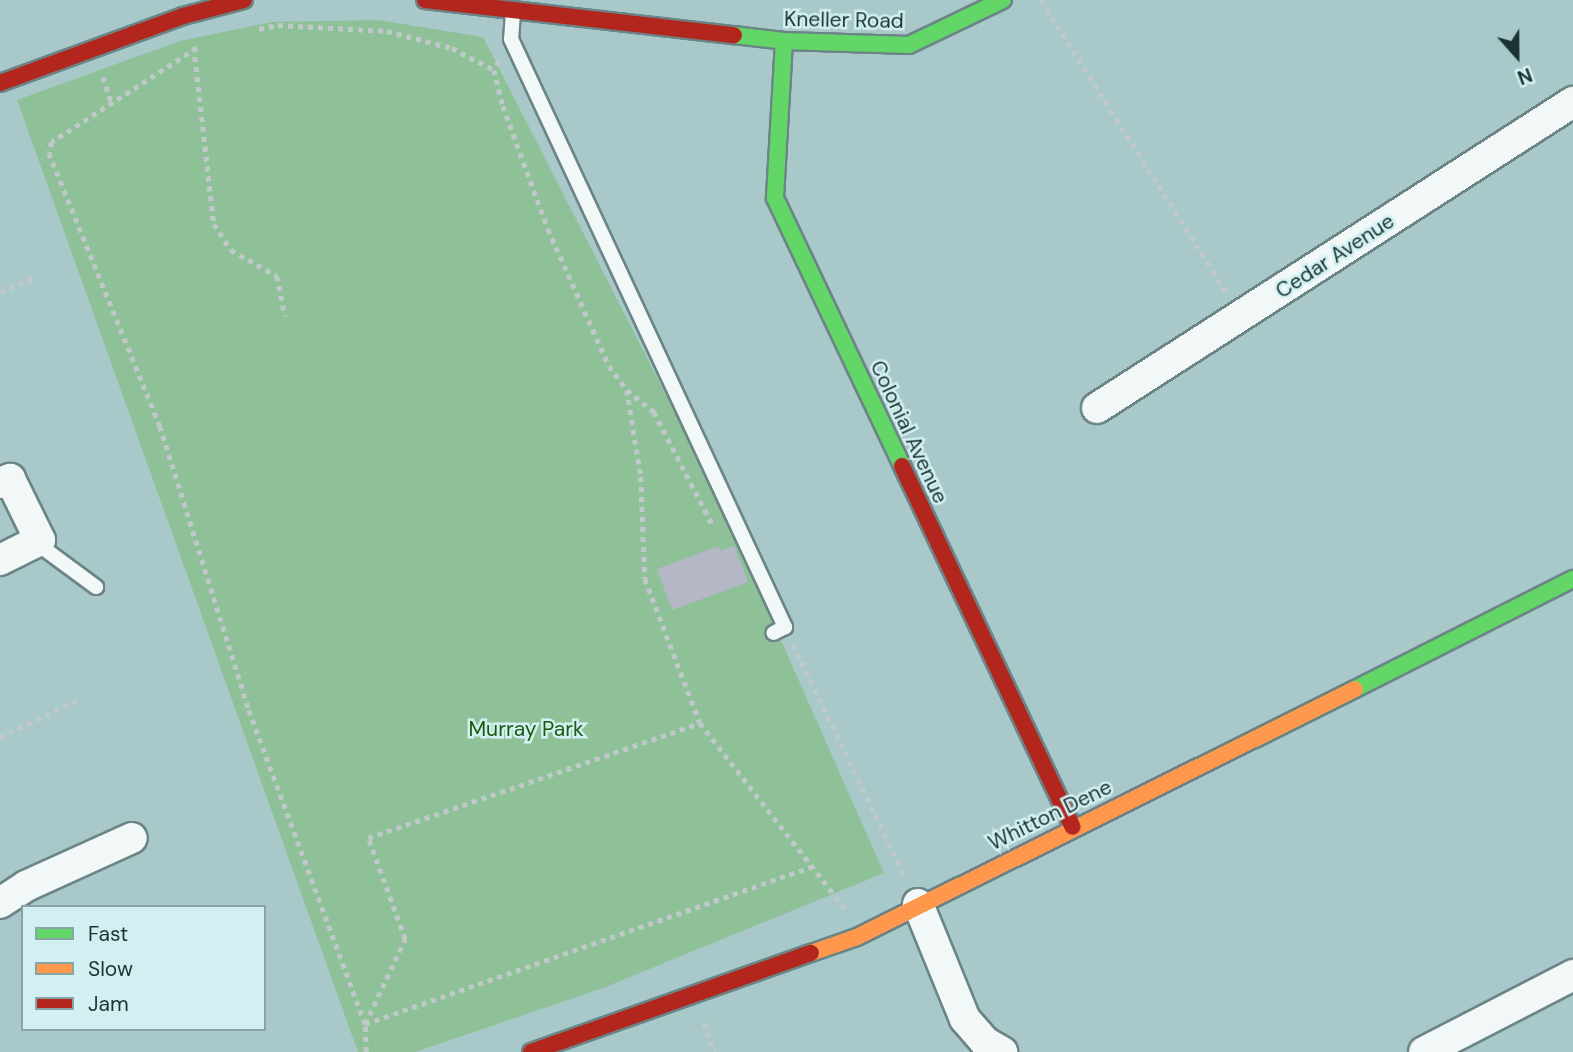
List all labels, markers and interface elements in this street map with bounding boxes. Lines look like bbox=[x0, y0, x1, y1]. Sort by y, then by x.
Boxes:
street label: Kneller Road bbox=[784, 6, 904, 34]
north arrow bbox=[1482, 21, 1552, 91]
text: N bbox=[1514, 62, 1536, 90]
street label: Cedar Avenue bbox=[1271, 208, 1399, 304]
street label: Colonial Avenue bbox=[865, 357, 953, 507]
park label: Murray Park bbox=[468, 716, 584, 742]
street label: Whitton Dene bbox=[984, 774, 1116, 856]
legend bbox=[21, 905, 266, 1031]
text: Fast bbox=[88, 920, 128, 948]
text: Slow bbox=[88, 955, 133, 983]
text: Jam bbox=[88, 990, 129, 1018]

